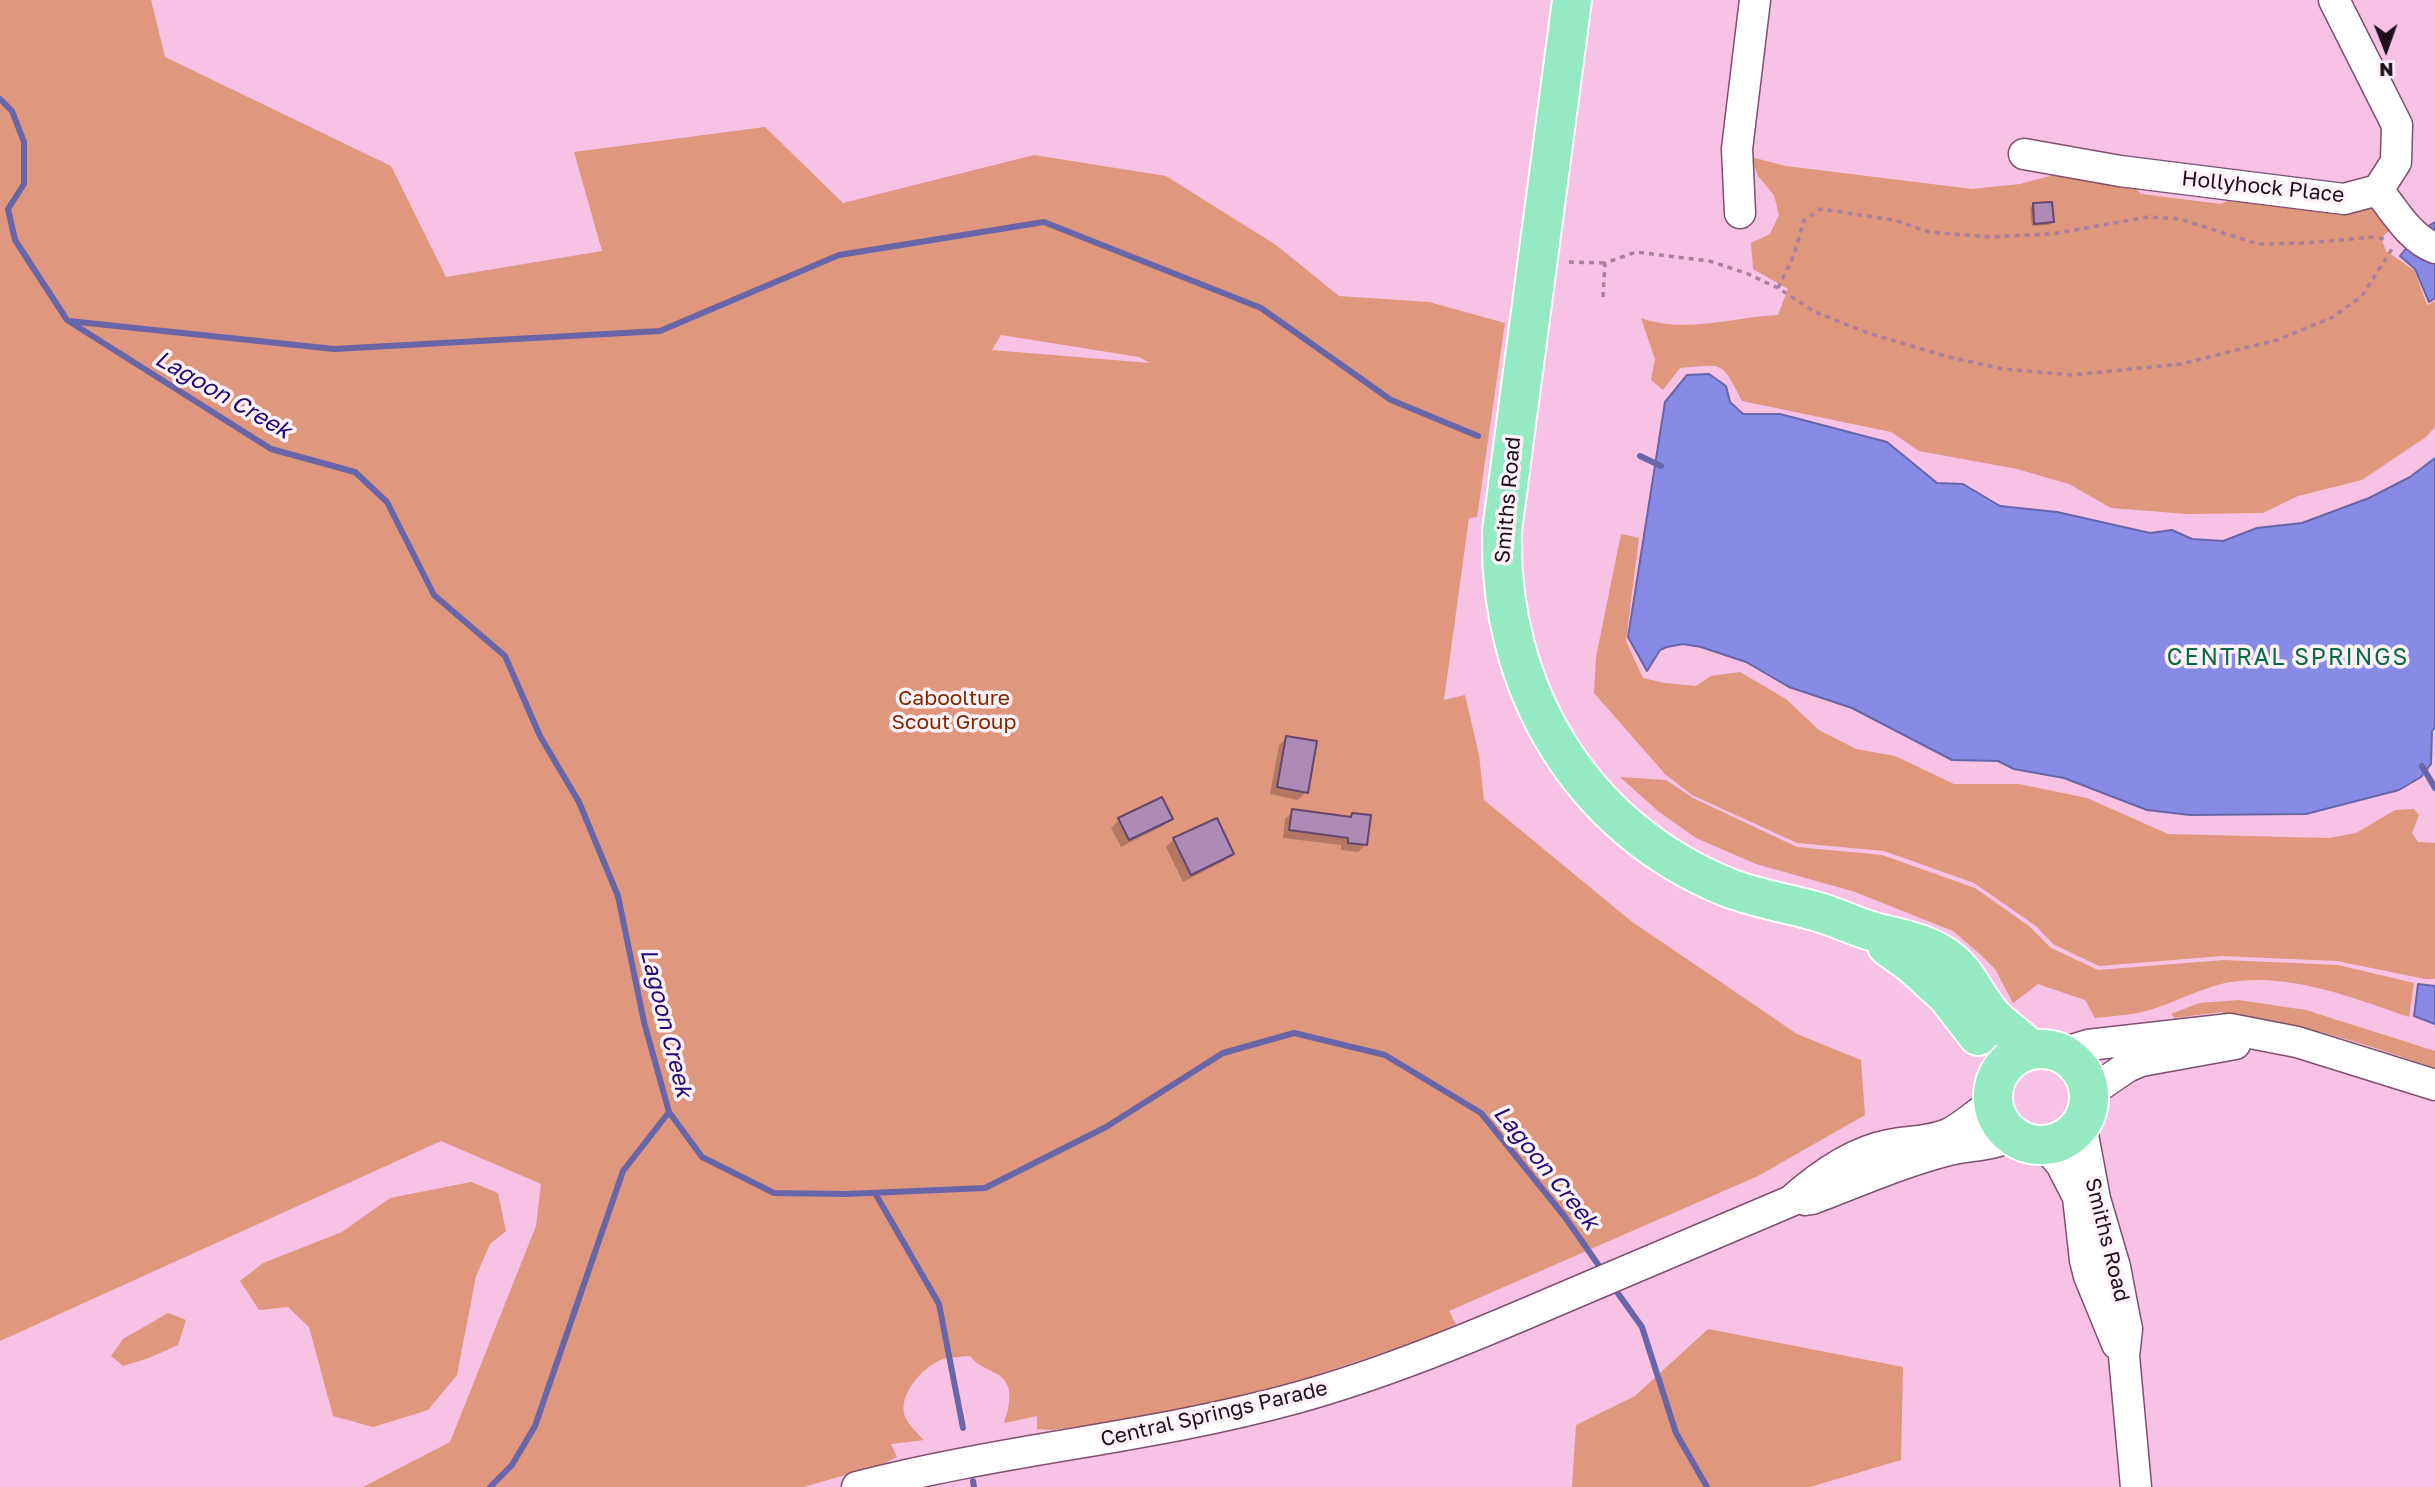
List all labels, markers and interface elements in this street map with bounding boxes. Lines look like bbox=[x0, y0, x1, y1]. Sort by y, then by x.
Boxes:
north arrow bbox=[2351, 14, 2421, 84]
text: N bbox=[2379, 59, 2394, 82]
street label: Hollyhock Place bbox=[2180, 166, 2346, 208]
water label: Lagoon Creek bbox=[150, 345, 296, 445]
street label: Smiths Road bbox=[1490, 436, 1526, 564]
district label: CENTRAL SPRINGS bbox=[2169, 644, 2407, 672]
park label: Caboolture Scout Group bbox=[892, 685, 1016, 735]
water label: Lagoon Creek bbox=[634, 946, 698, 1100]
water label: Lagoon Creek bbox=[1487, 1100, 1605, 1236]
street label: Smiths Road bbox=[2079, 1175, 2135, 1305]
street label: Central Springs Parade bbox=[1098, 1376, 1330, 1452]

